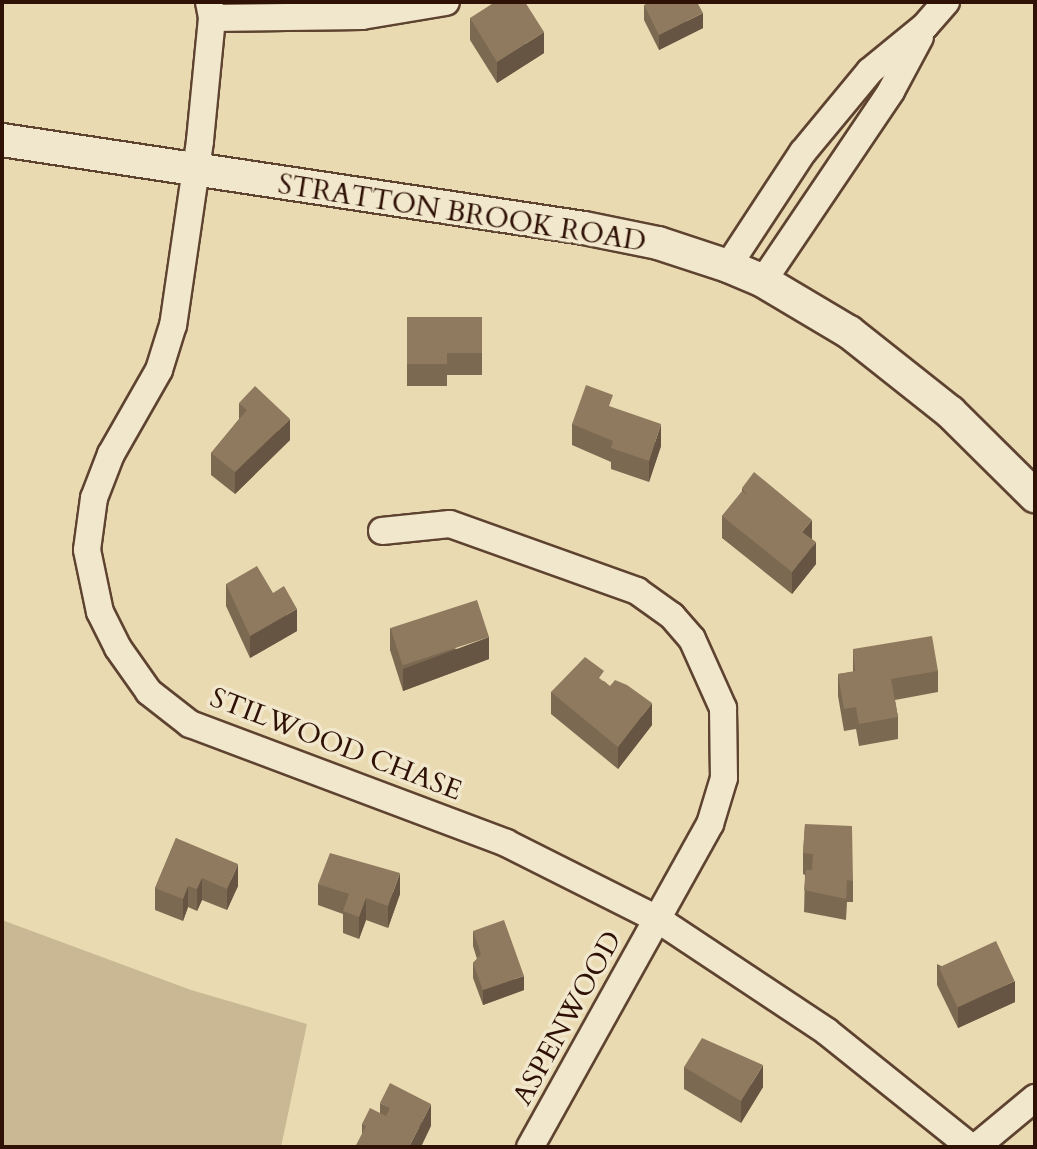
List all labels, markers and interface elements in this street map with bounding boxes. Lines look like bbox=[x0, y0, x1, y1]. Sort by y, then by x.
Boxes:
street label: STRATTON BROOK ROAD bbox=[276, 167, 648, 259]
street label: STILWOOD CHASE bbox=[205, 681, 467, 807]
street label: ASPENWOOD bbox=[505, 925, 629, 1111]

